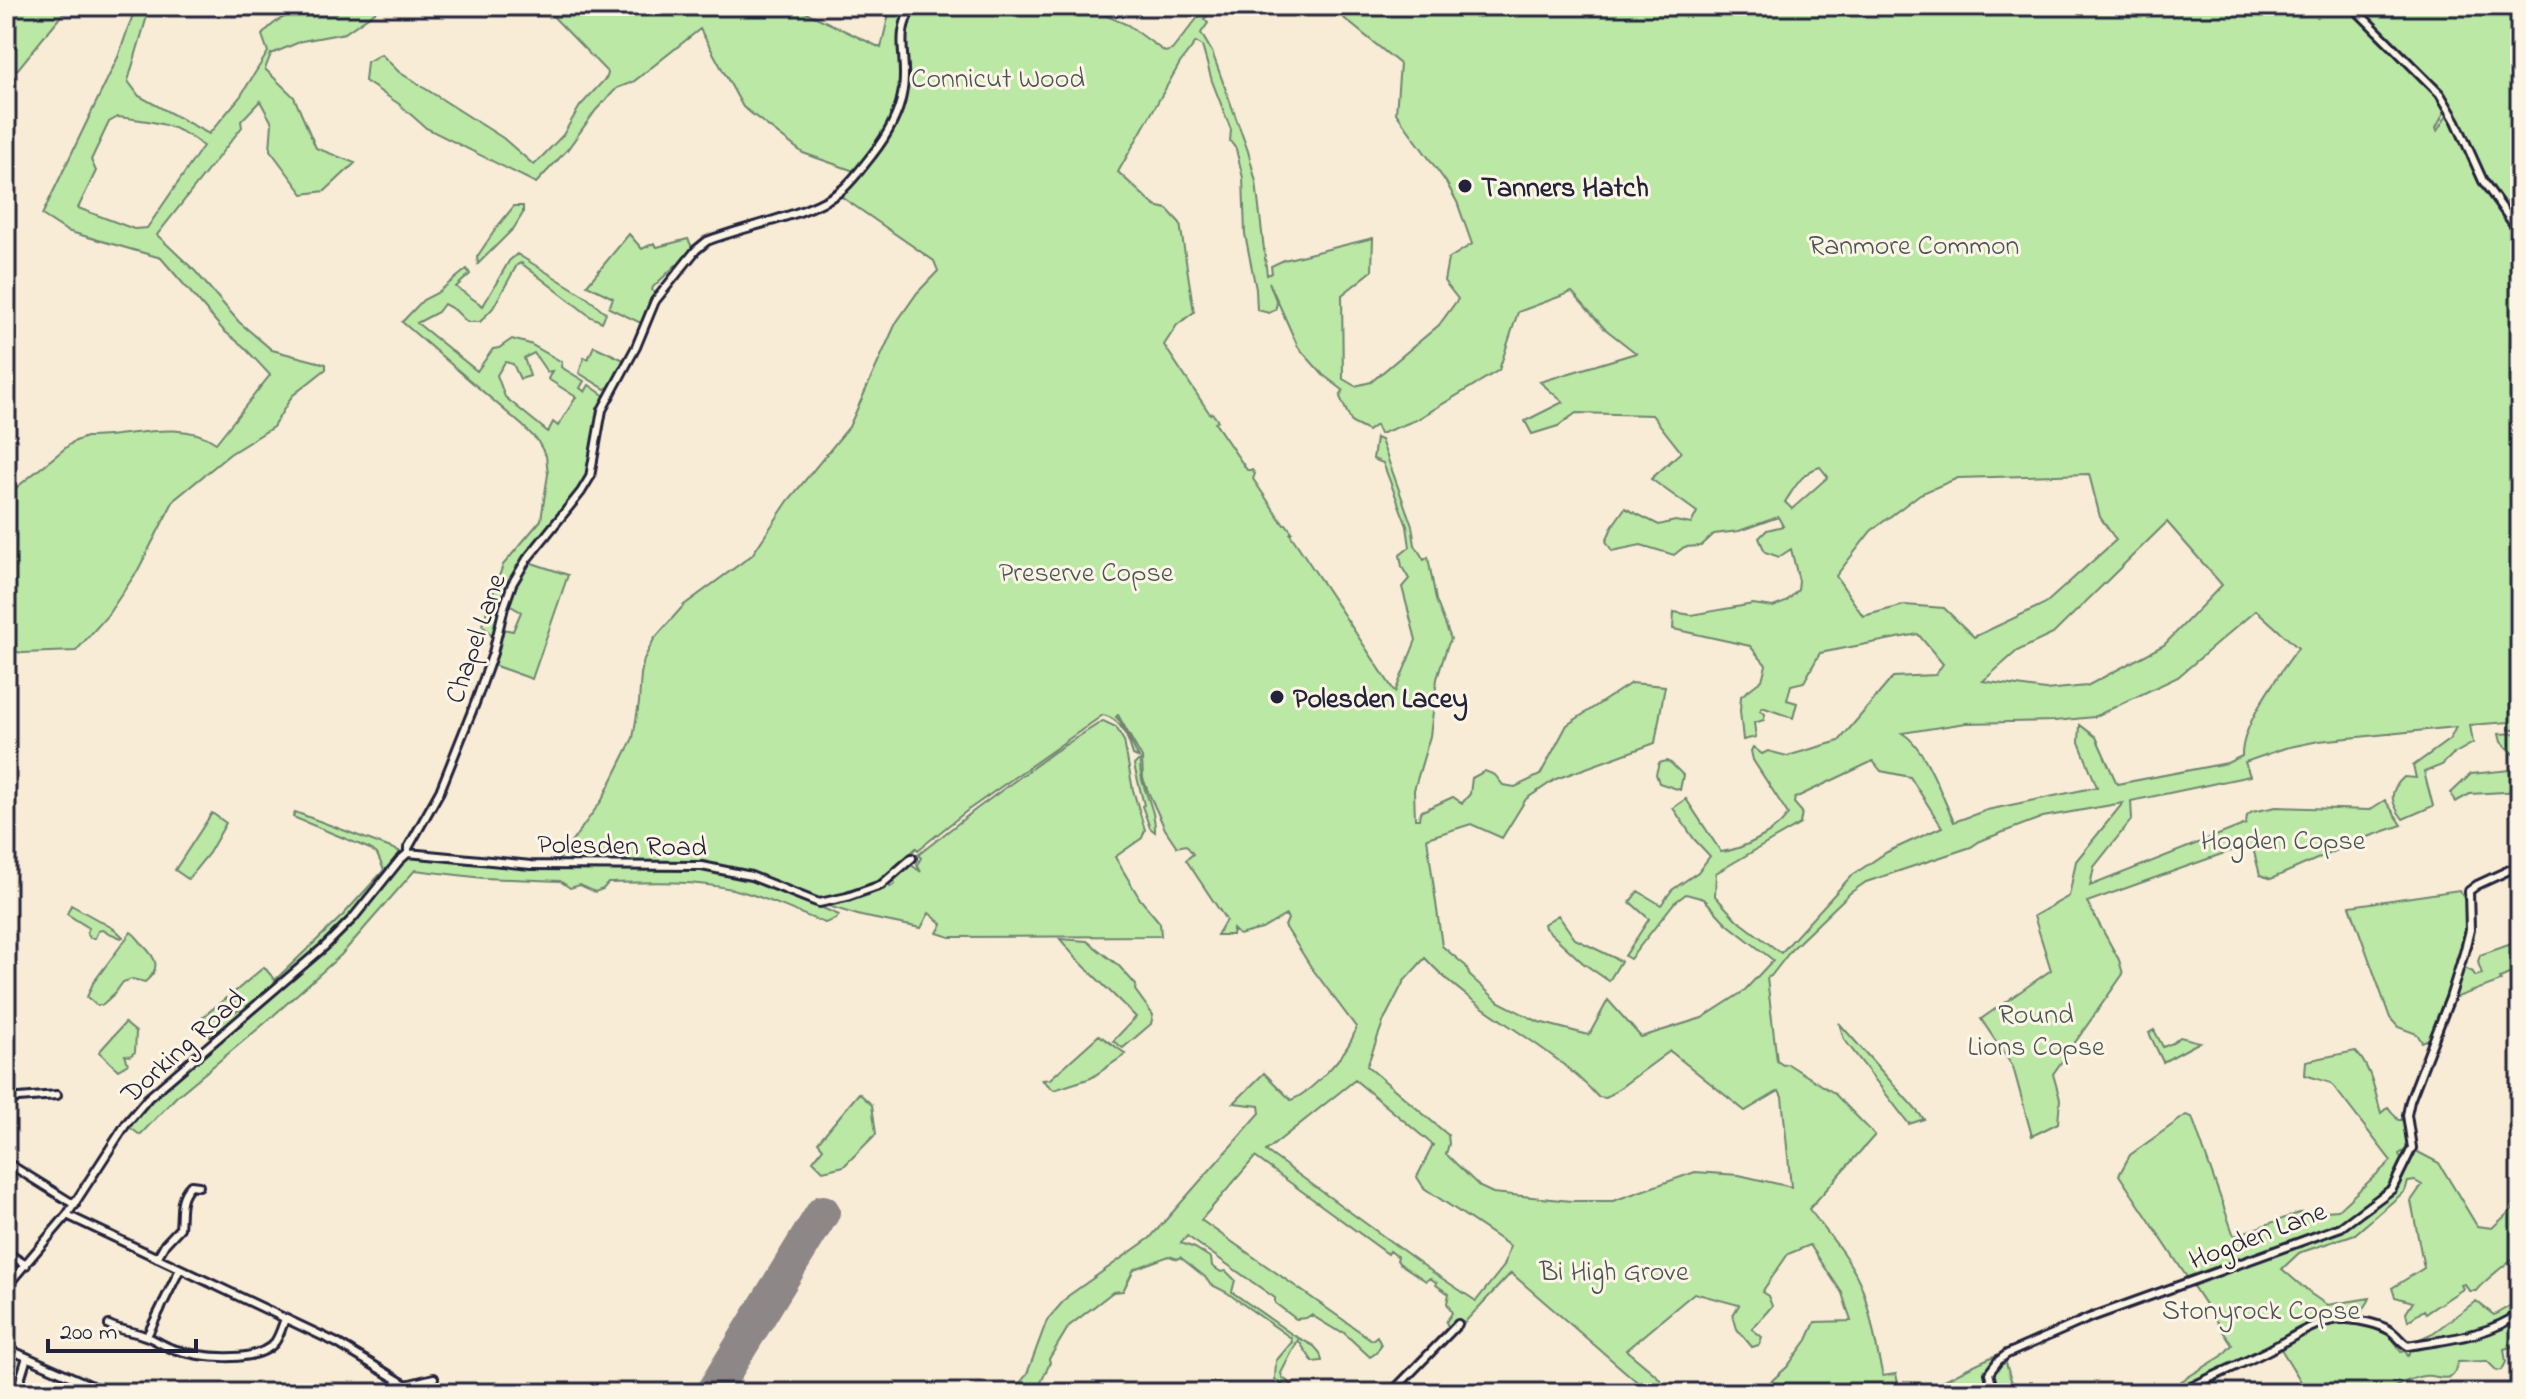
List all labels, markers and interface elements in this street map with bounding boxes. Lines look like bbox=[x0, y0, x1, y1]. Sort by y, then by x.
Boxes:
park label: Connicut Wood bbox=[911, 60, 1085, 101]
place label: Tanners Hatch bbox=[1481, 169, 1649, 210]
marker: Tanners Hatch bbox=[1456, 177, 1474, 195]
park label: Ranmore Common bbox=[1809, 227, 2019, 268]
park label: Preserve Copse bbox=[999, 554, 1174, 595]
street label: Chapel Lane bbox=[436, 568, 519, 710]
place label: Polesden Lacey bbox=[1293, 680, 1468, 721]
marker: Polesden Lacey bbox=[1268, 688, 1286, 706]
park label: Hogden Copse bbox=[2201, 822, 2366, 863]
street label: Polesden Road bbox=[537, 826, 707, 869]
street label: Dorking Road bbox=[112, 980, 256, 1115]
park label: Round Lions Copse bbox=[1968, 996, 2105, 1069]
street label: Hogden Lane bbox=[2184, 1192, 2333, 1282]
park label: Bi High Grove bbox=[1539, 1253, 1689, 1294]
park label: Stonyrock Copse bbox=[2162, 1292, 2361, 1333]
scale bar bbox=[48, 1303, 196, 1353]
text: 200 m bbox=[60, 1316, 117, 1351]

